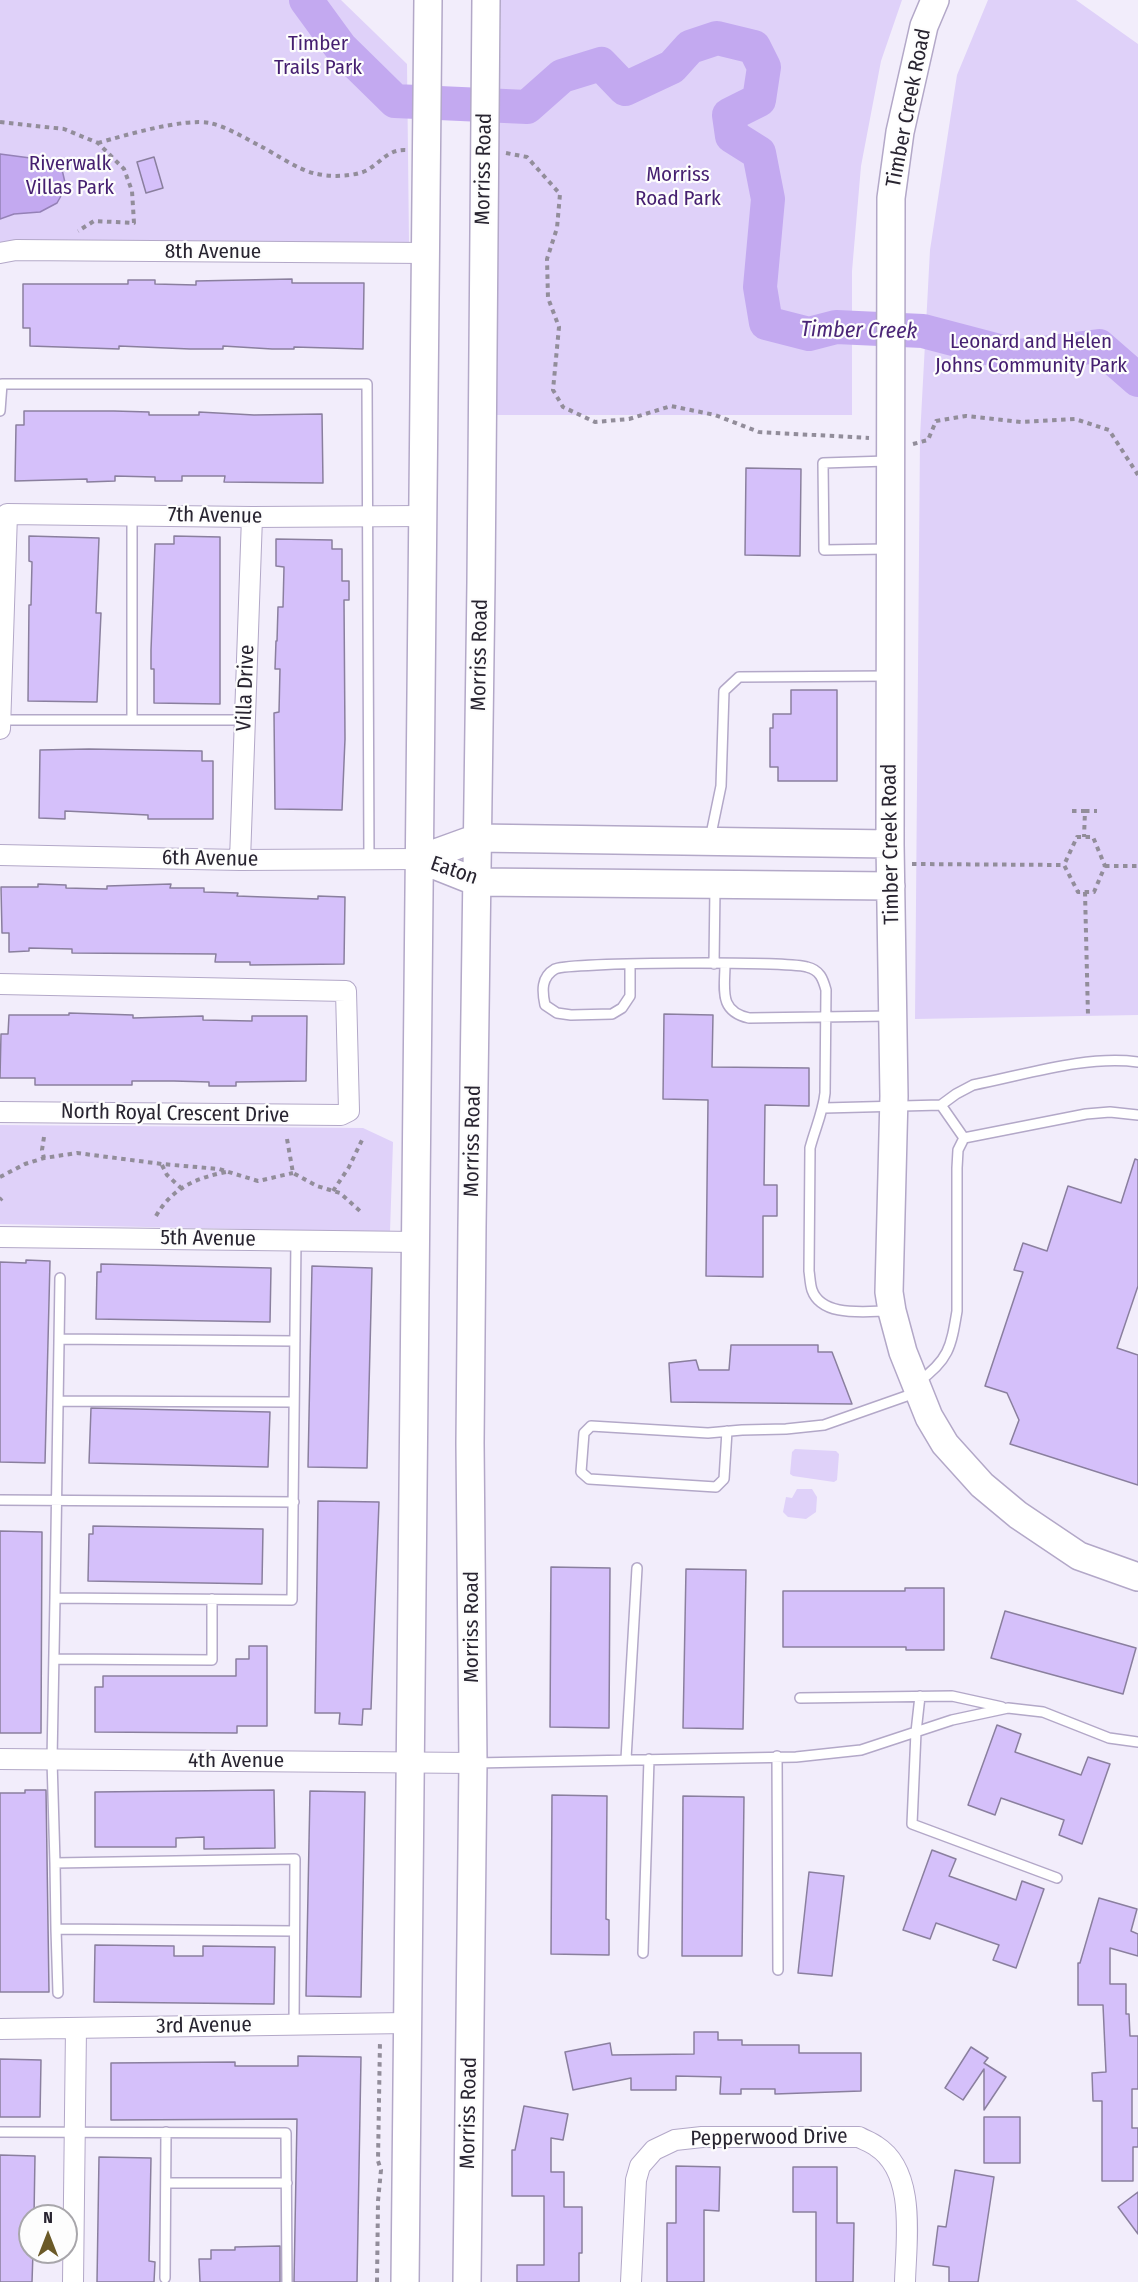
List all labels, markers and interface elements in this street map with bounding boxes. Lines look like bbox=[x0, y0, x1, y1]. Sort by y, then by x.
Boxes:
street label: Timber Creek Road bbox=[881, 27, 937, 189]
park label: Timber Trails Park bbox=[274, 31, 362, 81]
street label: Morriss Road bbox=[470, 113, 498, 225]
park label: Riverwalk Villas Park bbox=[26, 151, 114, 201]
park label: Morriss Road Park bbox=[635, 162, 721, 212]
street label: 8th Avenue bbox=[165, 239, 261, 265]
water label: Timber Creek bbox=[800, 317, 918, 345]
park label: Leonard and Helen Johns Community Park bbox=[935, 329, 1127, 379]
street label: 7th Avenue bbox=[168, 503, 262, 529]
street label: Morriss Road bbox=[466, 599, 494, 711]
street label: Villa Drive bbox=[232, 644, 260, 732]
street label: Timber Creek Road bbox=[877, 763, 905, 925]
street label: 6th Avenue bbox=[162, 846, 258, 872]
street label: Eaton bbox=[427, 851, 481, 891]
street label: Morriss Road bbox=[459, 1085, 487, 1197]
street label: North Royal Crescent Drive bbox=[61, 1099, 289, 1129]
street label: 5th Avenue bbox=[160, 1226, 256, 1252]
street label: Morriss Road bbox=[459, 1571, 485, 1683]
street label: 4th Avenue bbox=[188, 1748, 284, 1774]
street label: 3rd Avenue bbox=[156, 2013, 252, 2039]
street label: Morriss Road bbox=[455, 2057, 483, 2169]
street label: Pepperwood Drive bbox=[690, 2124, 848, 2152]
north arrow bbox=[18, 2204, 78, 2264]
text: N bbox=[43, 2208, 53, 2227]

